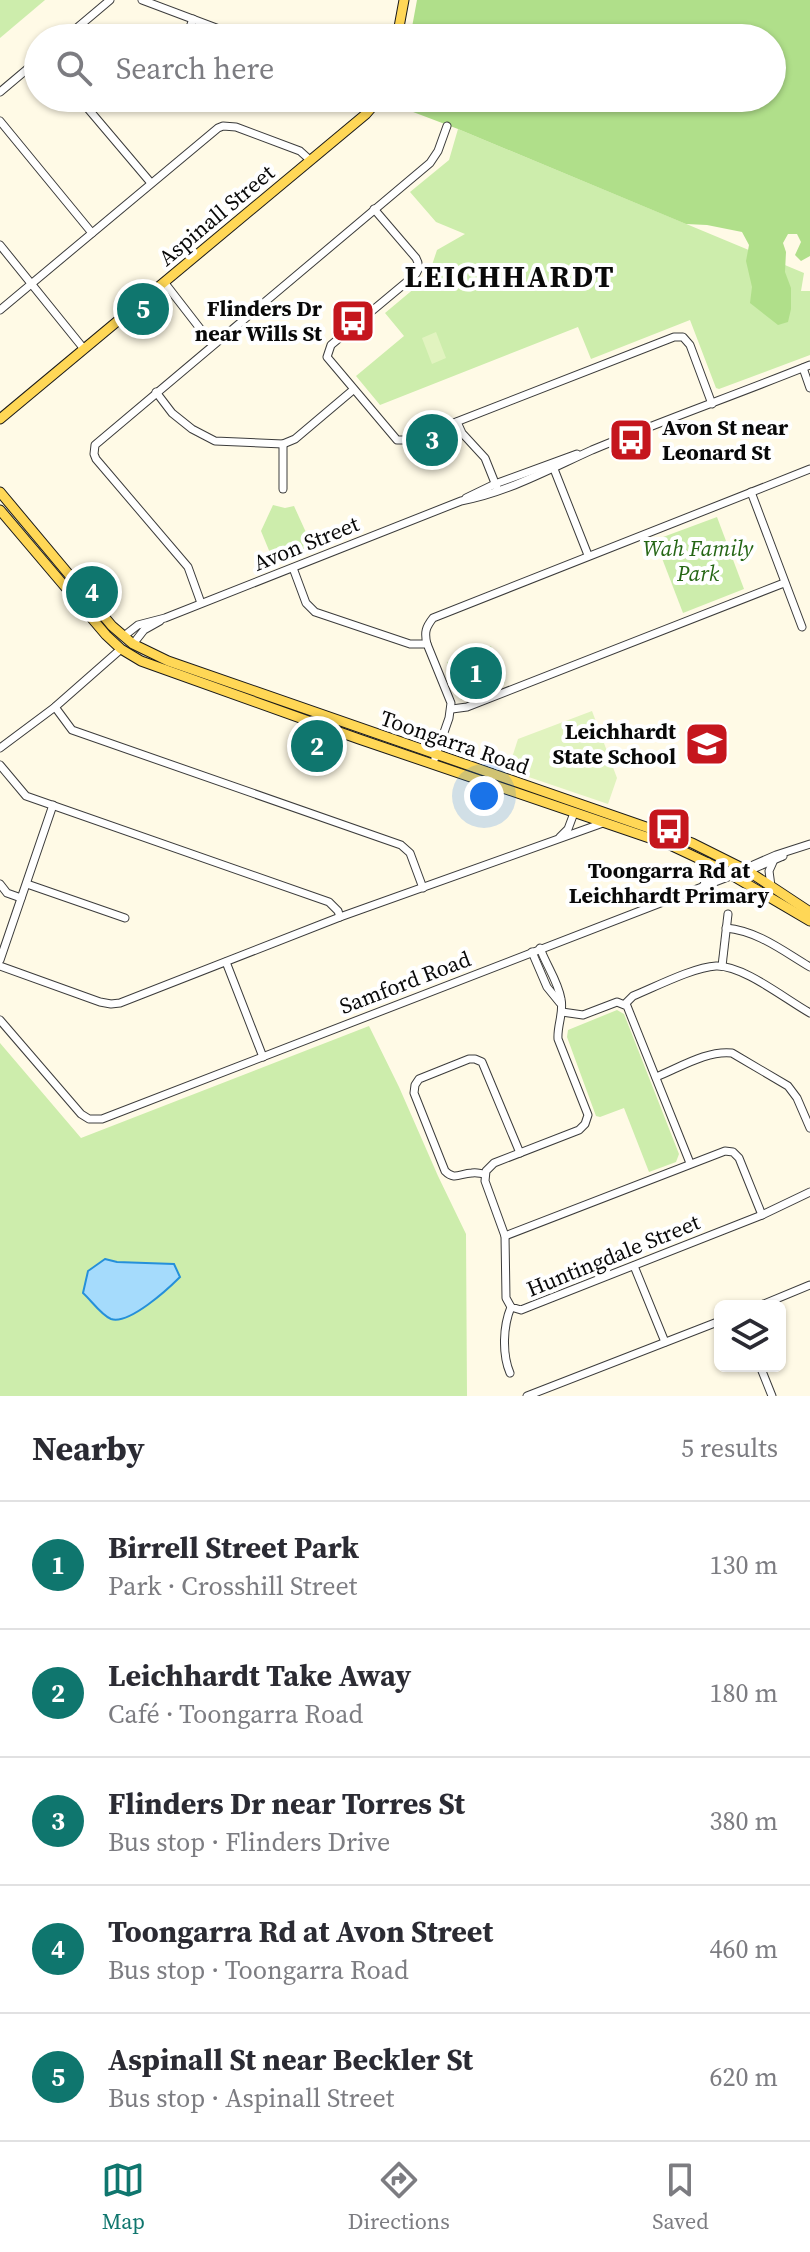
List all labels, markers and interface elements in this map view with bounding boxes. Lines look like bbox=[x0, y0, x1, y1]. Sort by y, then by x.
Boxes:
search box bbox=[24, 24, 786, 112]
icon: search bbox=[52, 46, 96, 90]
text: Search here bbox=[116, 48, 274, 89]
street label: Aspinall Street bbox=[152, 157, 281, 272]
district label: LEICHHARDT bbox=[404, 256, 616, 297]
pin: 5 bbox=[117, 279, 169, 339]
place label: Flinders Dr near Wills St bbox=[195, 293, 323, 348]
bus stop icon: Flinders Dr near Wills St bbox=[329, 297, 377, 345]
pin: 3 bbox=[406, 410, 458, 470]
place label: Avon St near Leonard St bbox=[662, 412, 789, 467]
bus stop icon: Avon St near Leonard St bbox=[607, 416, 655, 464]
street label: Avon Street bbox=[249, 508, 364, 578]
park label: Wah Family Park bbox=[643, 533, 754, 588]
pin: 4 bbox=[66, 562, 118, 622]
pin: 1 bbox=[450, 643, 502, 703]
street label: Toongarra Road bbox=[376, 702, 534, 782]
pin: 2 bbox=[291, 716, 343, 776]
place label: Leichhardt State School bbox=[553, 716, 677, 771]
school or university icon: Leichhardt State School bbox=[683, 720, 731, 768]
your location bbox=[464, 776, 504, 816]
bus stop icon: Toongarra Rd at Leichhardt Primary bbox=[645, 805, 693, 853]
place label: Toongarra Rd at Leichhardt Primary bbox=[569, 855, 769, 910]
street label: Samford Road bbox=[335, 943, 475, 1021]
street label: Huntingdale Street bbox=[522, 1206, 705, 1303]
map controls bbox=[714, 1300, 786, 1372]
button: layers bbox=[714, 1300, 786, 1372]
text: Nearby bbox=[32, 1425, 145, 1471]
text: 5 results bbox=[681, 1430, 778, 1466]
text: Birrell Street Park bbox=[108, 1527, 359, 1568]
text: 1 bbox=[51, 1547, 65, 1583]
text: 130 m bbox=[710, 1547, 778, 1583]
text: Park · Crosshill Street bbox=[108, 1568, 357, 1604]
text: Leichhardt Take Away bbox=[108, 1655, 411, 1696]
text: 2 bbox=[51, 1675, 65, 1711]
text: 180 m bbox=[710, 1675, 778, 1711]
text: Café · Toongarra Road bbox=[108, 1696, 363, 1732]
text: Flinders Dr near Torres St bbox=[108, 1783, 465, 1824]
text: 3 bbox=[51, 1803, 65, 1839]
text: 380 m bbox=[710, 1803, 778, 1839]
text: Bus stop · Flinders Drive bbox=[108, 1824, 390, 1860]
text: Toongarra Rd at Avon Street bbox=[108, 1911, 493, 1952]
text: 4 bbox=[51, 1931, 65, 1967]
text: 460 m bbox=[710, 1931, 778, 1967]
text: Bus stop · Toongarra Road bbox=[108, 1952, 409, 1988]
text: Aspinall St near Beckler St bbox=[108, 2039, 473, 2080]
text: 5 bbox=[51, 2059, 65, 2095]
text: 620 m bbox=[710, 2059, 778, 2095]
text: Bus stop · Aspinall Street bbox=[108, 2080, 394, 2116]
tab: Map bbox=[101, 2158, 145, 2236]
tab: Directions bbox=[348, 2158, 450, 2236]
tab: Saved bbox=[652, 2158, 709, 2236]

